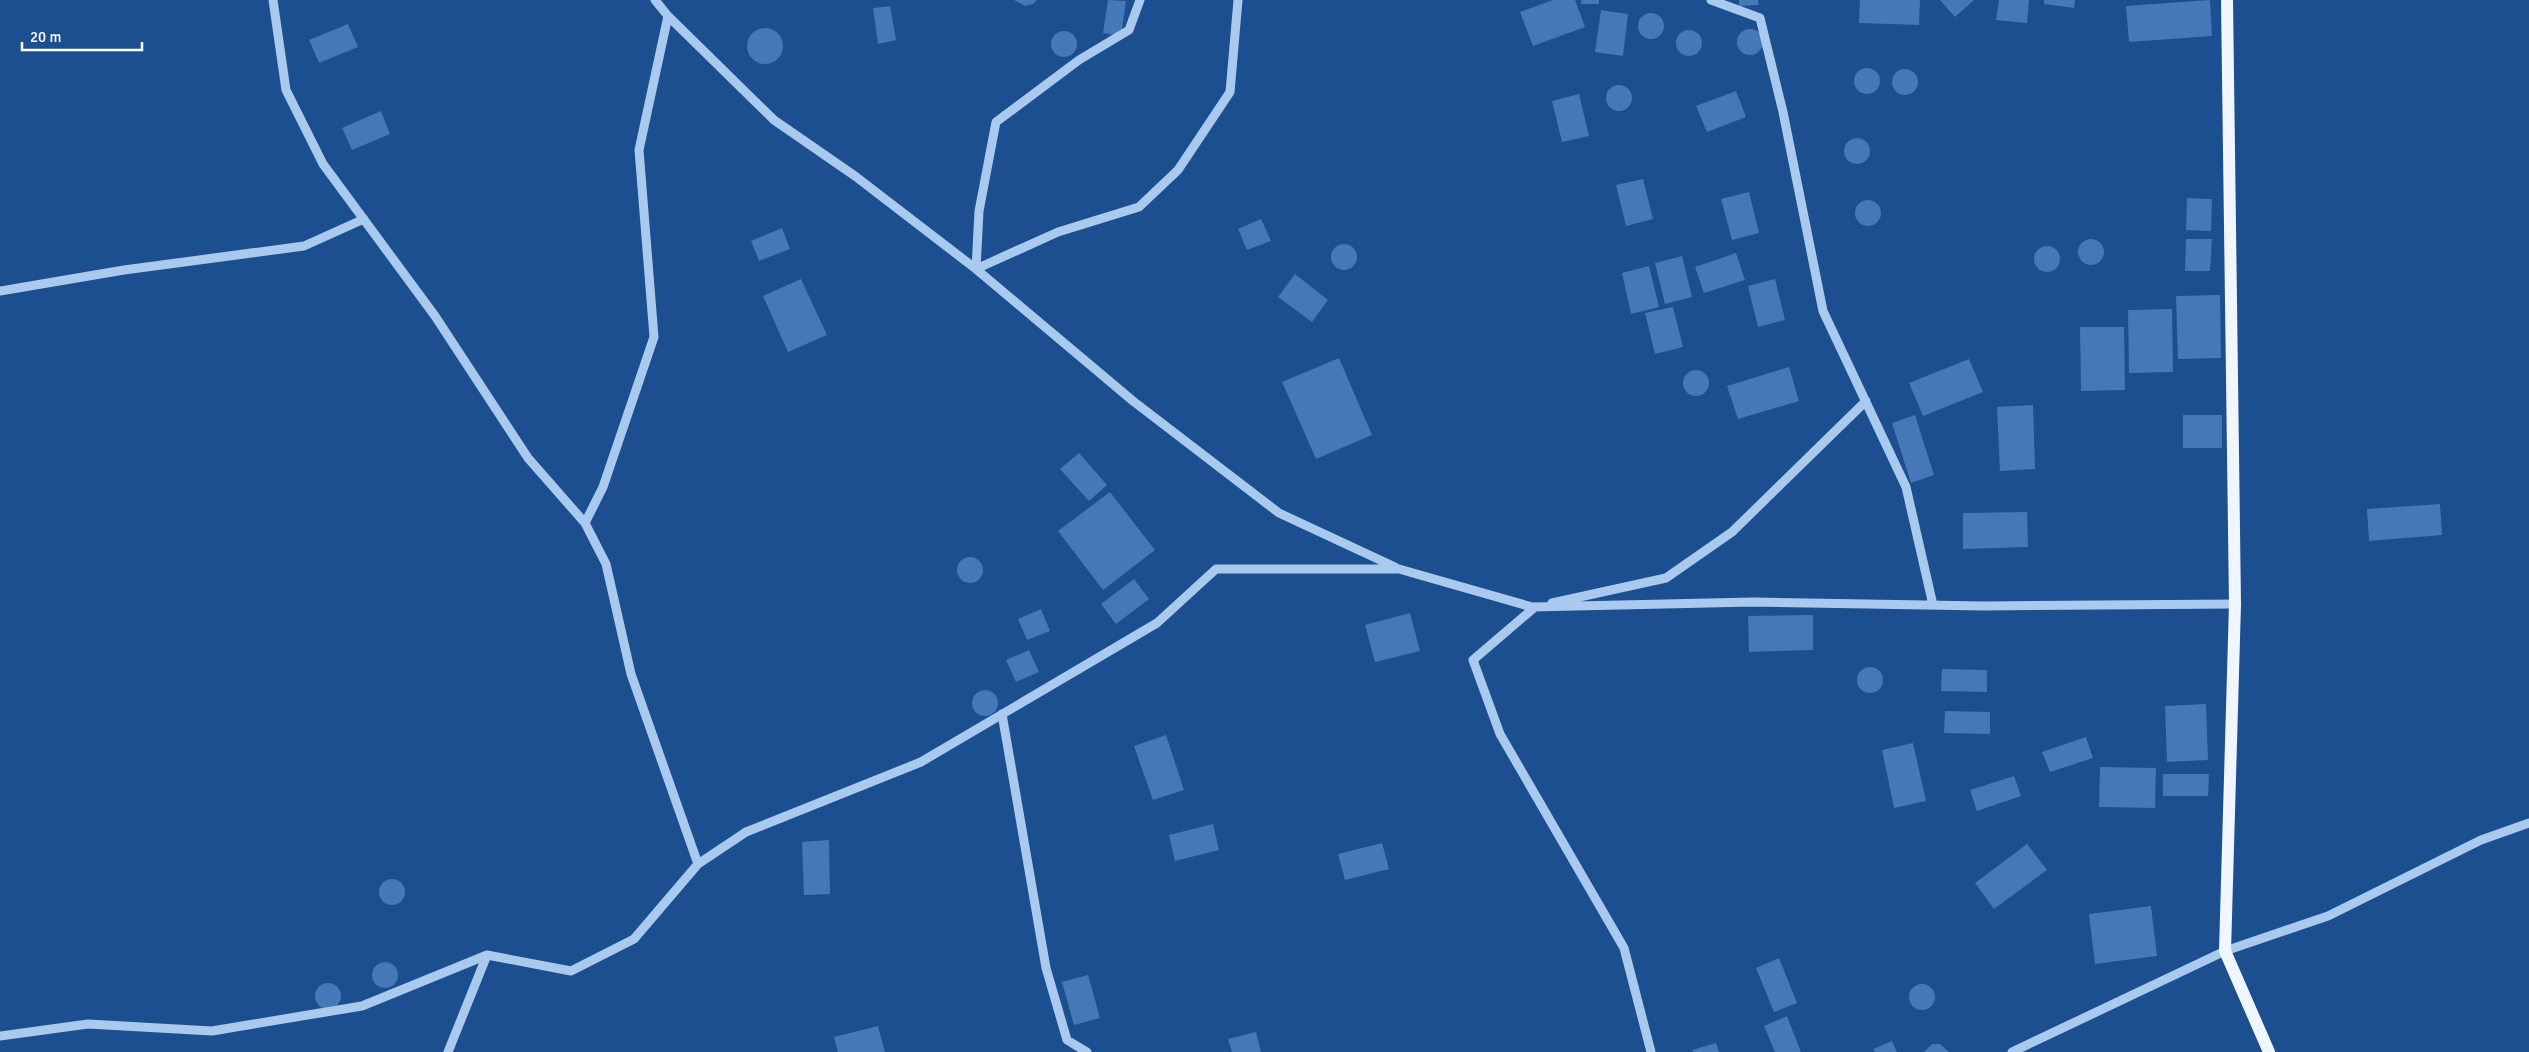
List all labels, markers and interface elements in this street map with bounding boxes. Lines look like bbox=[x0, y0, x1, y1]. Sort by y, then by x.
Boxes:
scale bar bbox=[22, 20, 142, 52]
text: 20 m bbox=[30, 28, 61, 46]

